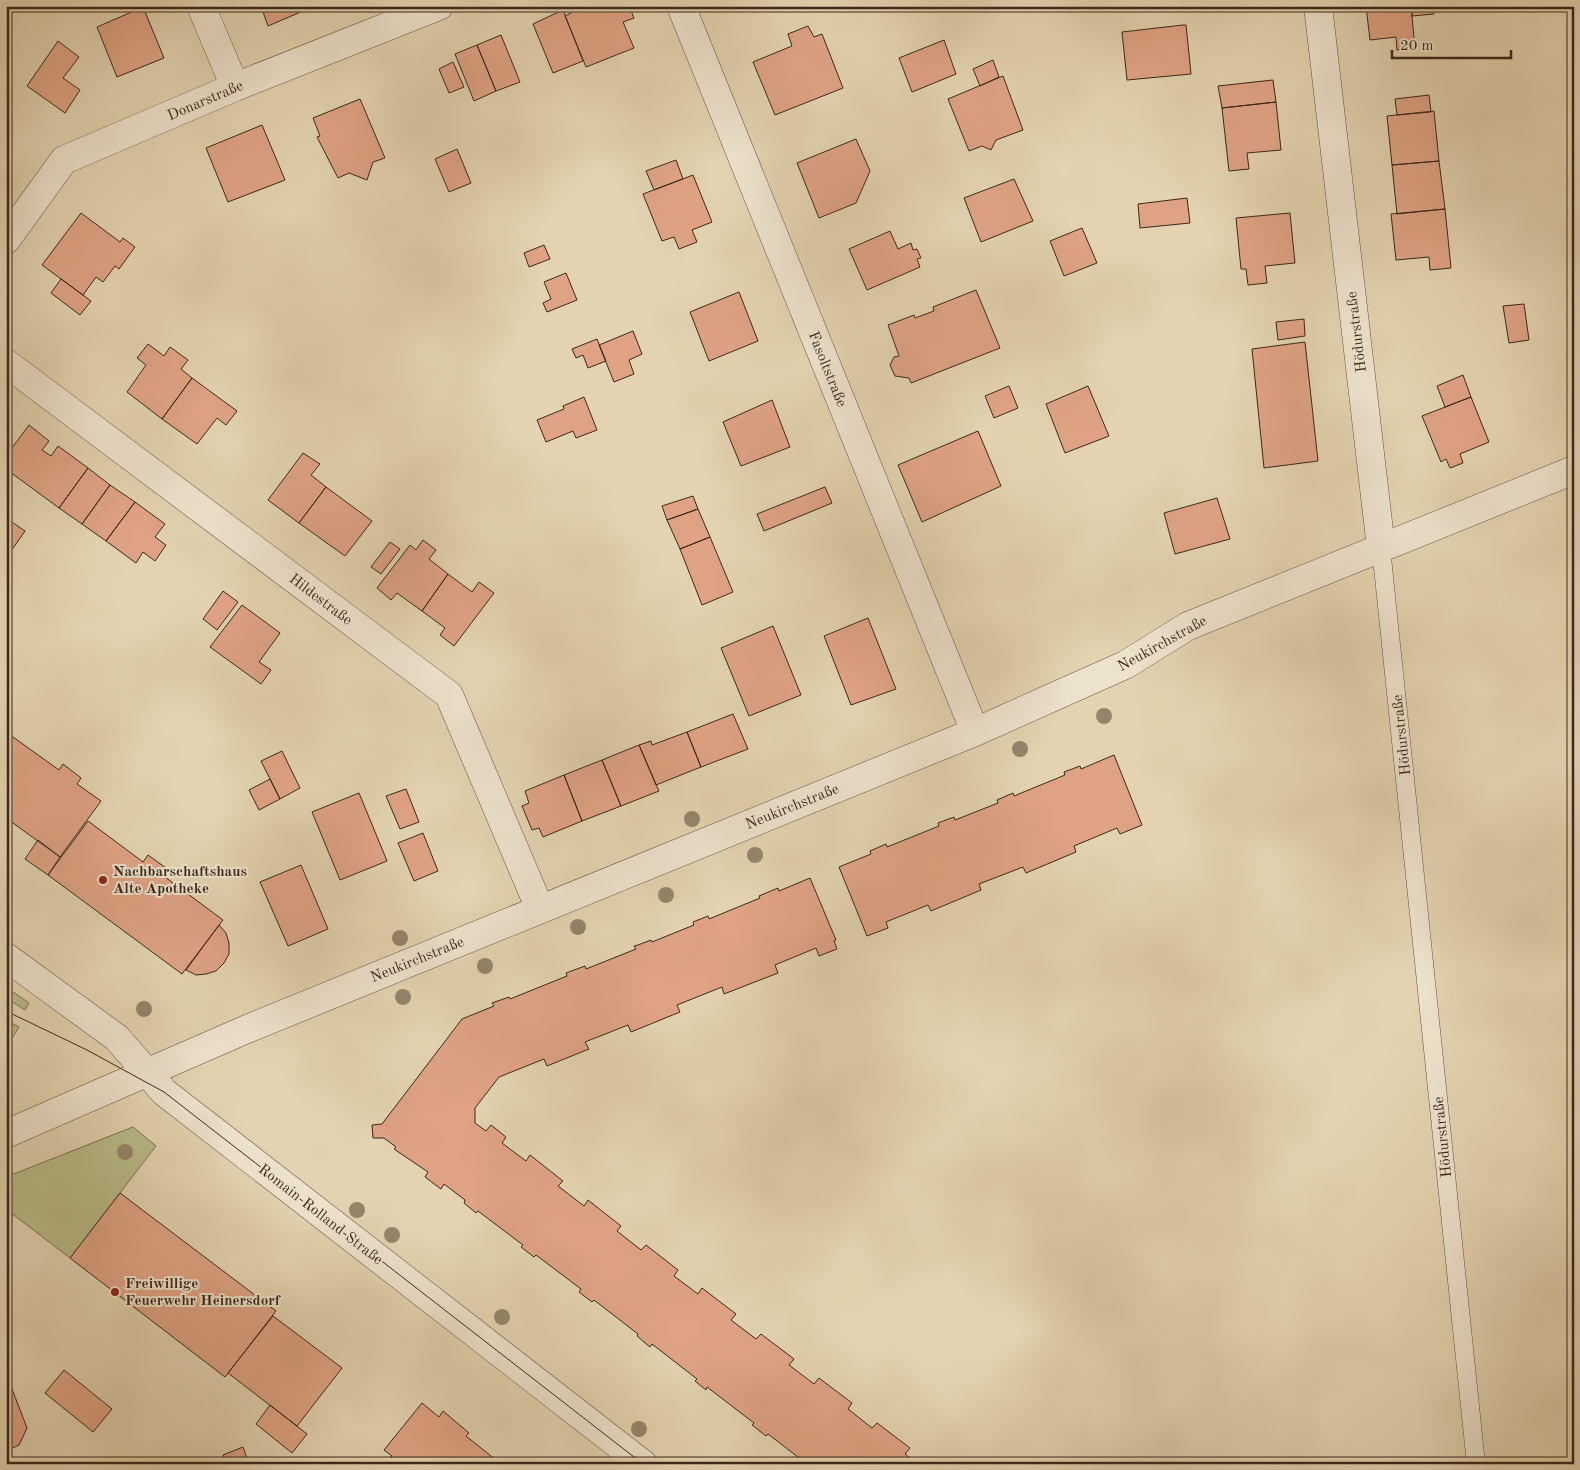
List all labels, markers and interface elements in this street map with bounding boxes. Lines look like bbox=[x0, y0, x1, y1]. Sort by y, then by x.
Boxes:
scale bar bbox=[1392, 28, 1511, 60]
text: 20 m bbox=[1400, 39, 1434, 54]
street label: Donarstraße bbox=[165, 79, 246, 124]
street label: Hödurstraße bbox=[1345, 290, 1370, 373]
street label: Fasoltstraße bbox=[805, 330, 849, 410]
street label: Hildestraße bbox=[286, 572, 355, 629]
street label: Neukirchstraße bbox=[1116, 614, 1210, 675]
street label: Hödurstraße bbox=[1391, 694, 1414, 776]
street label: Neukirchstraße bbox=[744, 782, 841, 833]
place label: Nachbarschaftshaus Alte Apotheke bbox=[113, 865, 247, 897]
marker: Nachbarschaftshaus Alte Apotheke bbox=[97, 874, 109, 886]
street label: Neukirchstraße bbox=[369, 935, 466, 986]
street label: Hödurstraße bbox=[1432, 1096, 1455, 1178]
street label: Romain-Rolland-Straße bbox=[255, 1162, 385, 1268]
place label: Freiwillige Feuerwehr Heinersdorf bbox=[125, 1277, 282, 1309]
marker: Freiwillige Feuerwehr Heinersdorf bbox=[109, 1286, 121, 1298]

